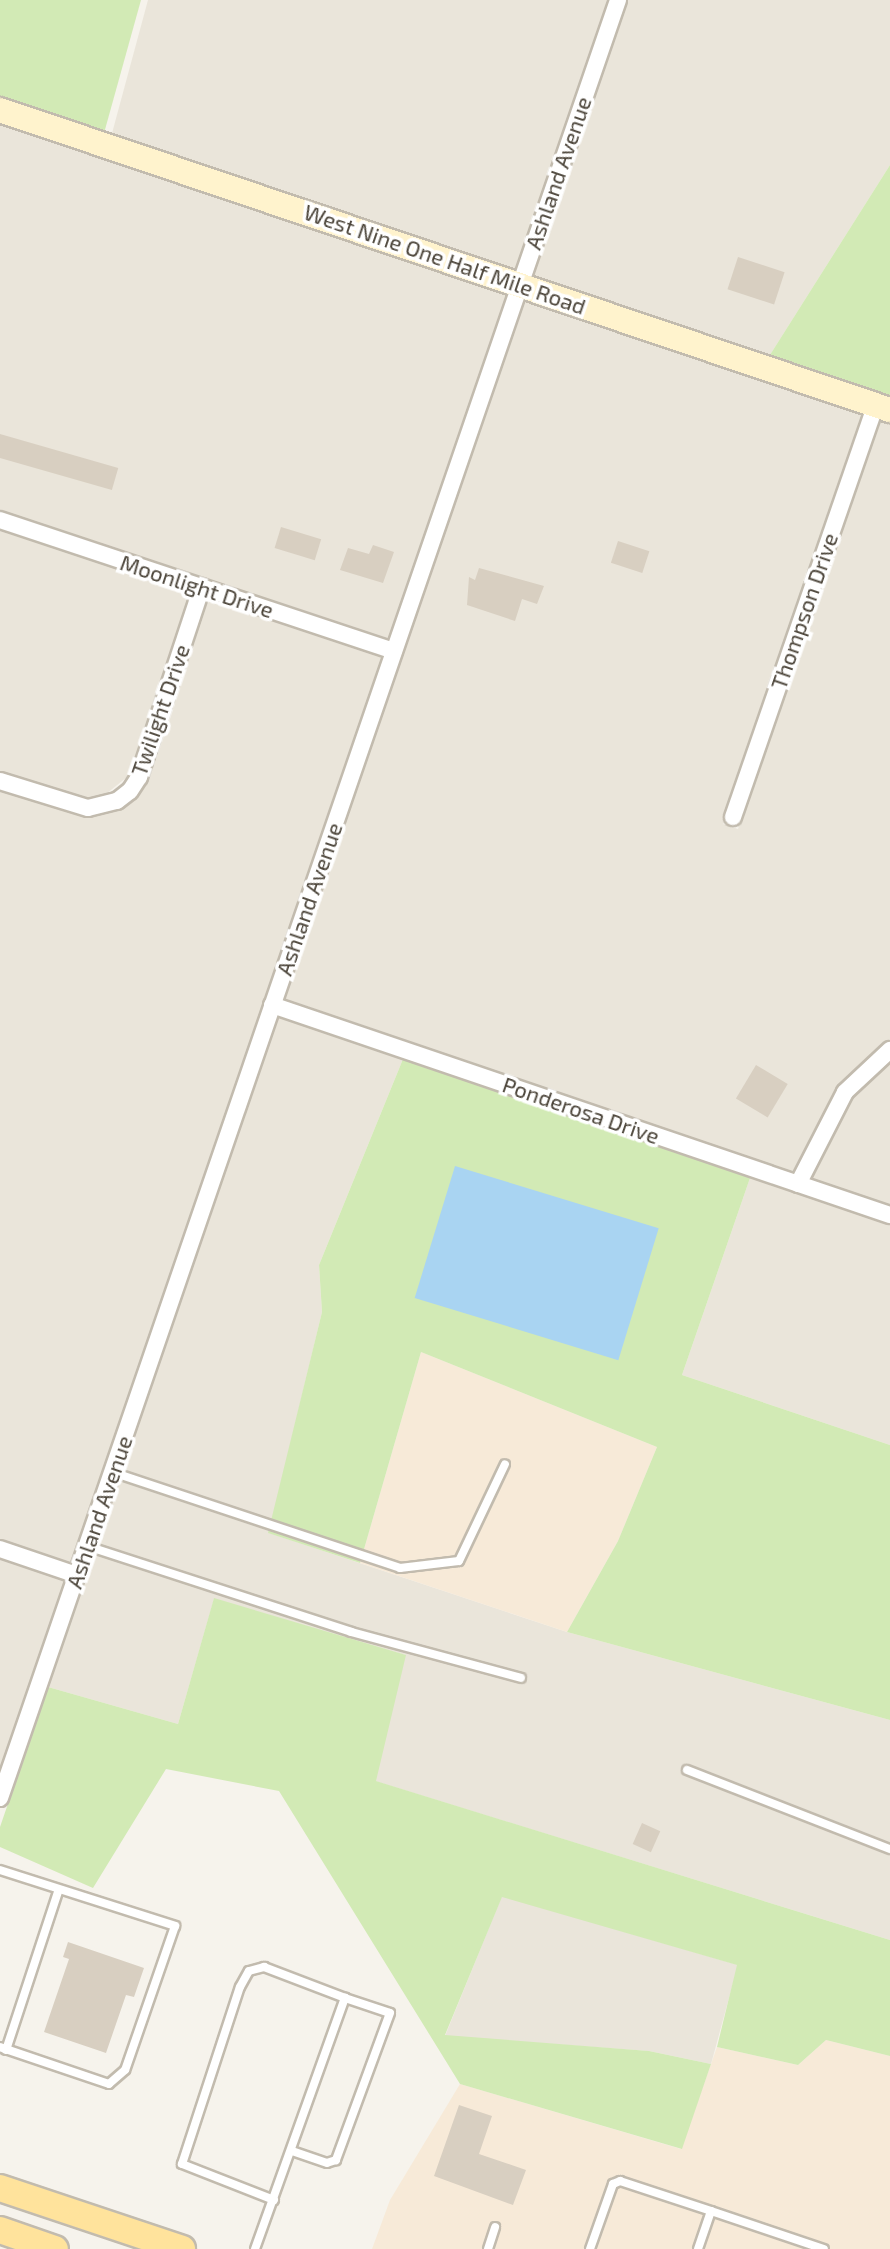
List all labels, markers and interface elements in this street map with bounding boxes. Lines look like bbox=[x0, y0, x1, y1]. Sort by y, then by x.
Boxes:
street label: Ashland Avenue bbox=[519, 93, 597, 253]
street label: West Nine One Half Mile Road bbox=[301, 198, 589, 320]
street label: Thompson Drive bbox=[765, 529, 843, 693]
street label: Moonlight Drive bbox=[117, 549, 277, 623]
street label: Twilight Drive bbox=[125, 641, 195, 779]
street label: Ashland Avenue bbox=[270, 819, 348, 979]
street label: Ponderosa Drive bbox=[499, 1071, 663, 1149]
street label: Ashland Avenue bbox=[60, 1432, 138, 1592]

